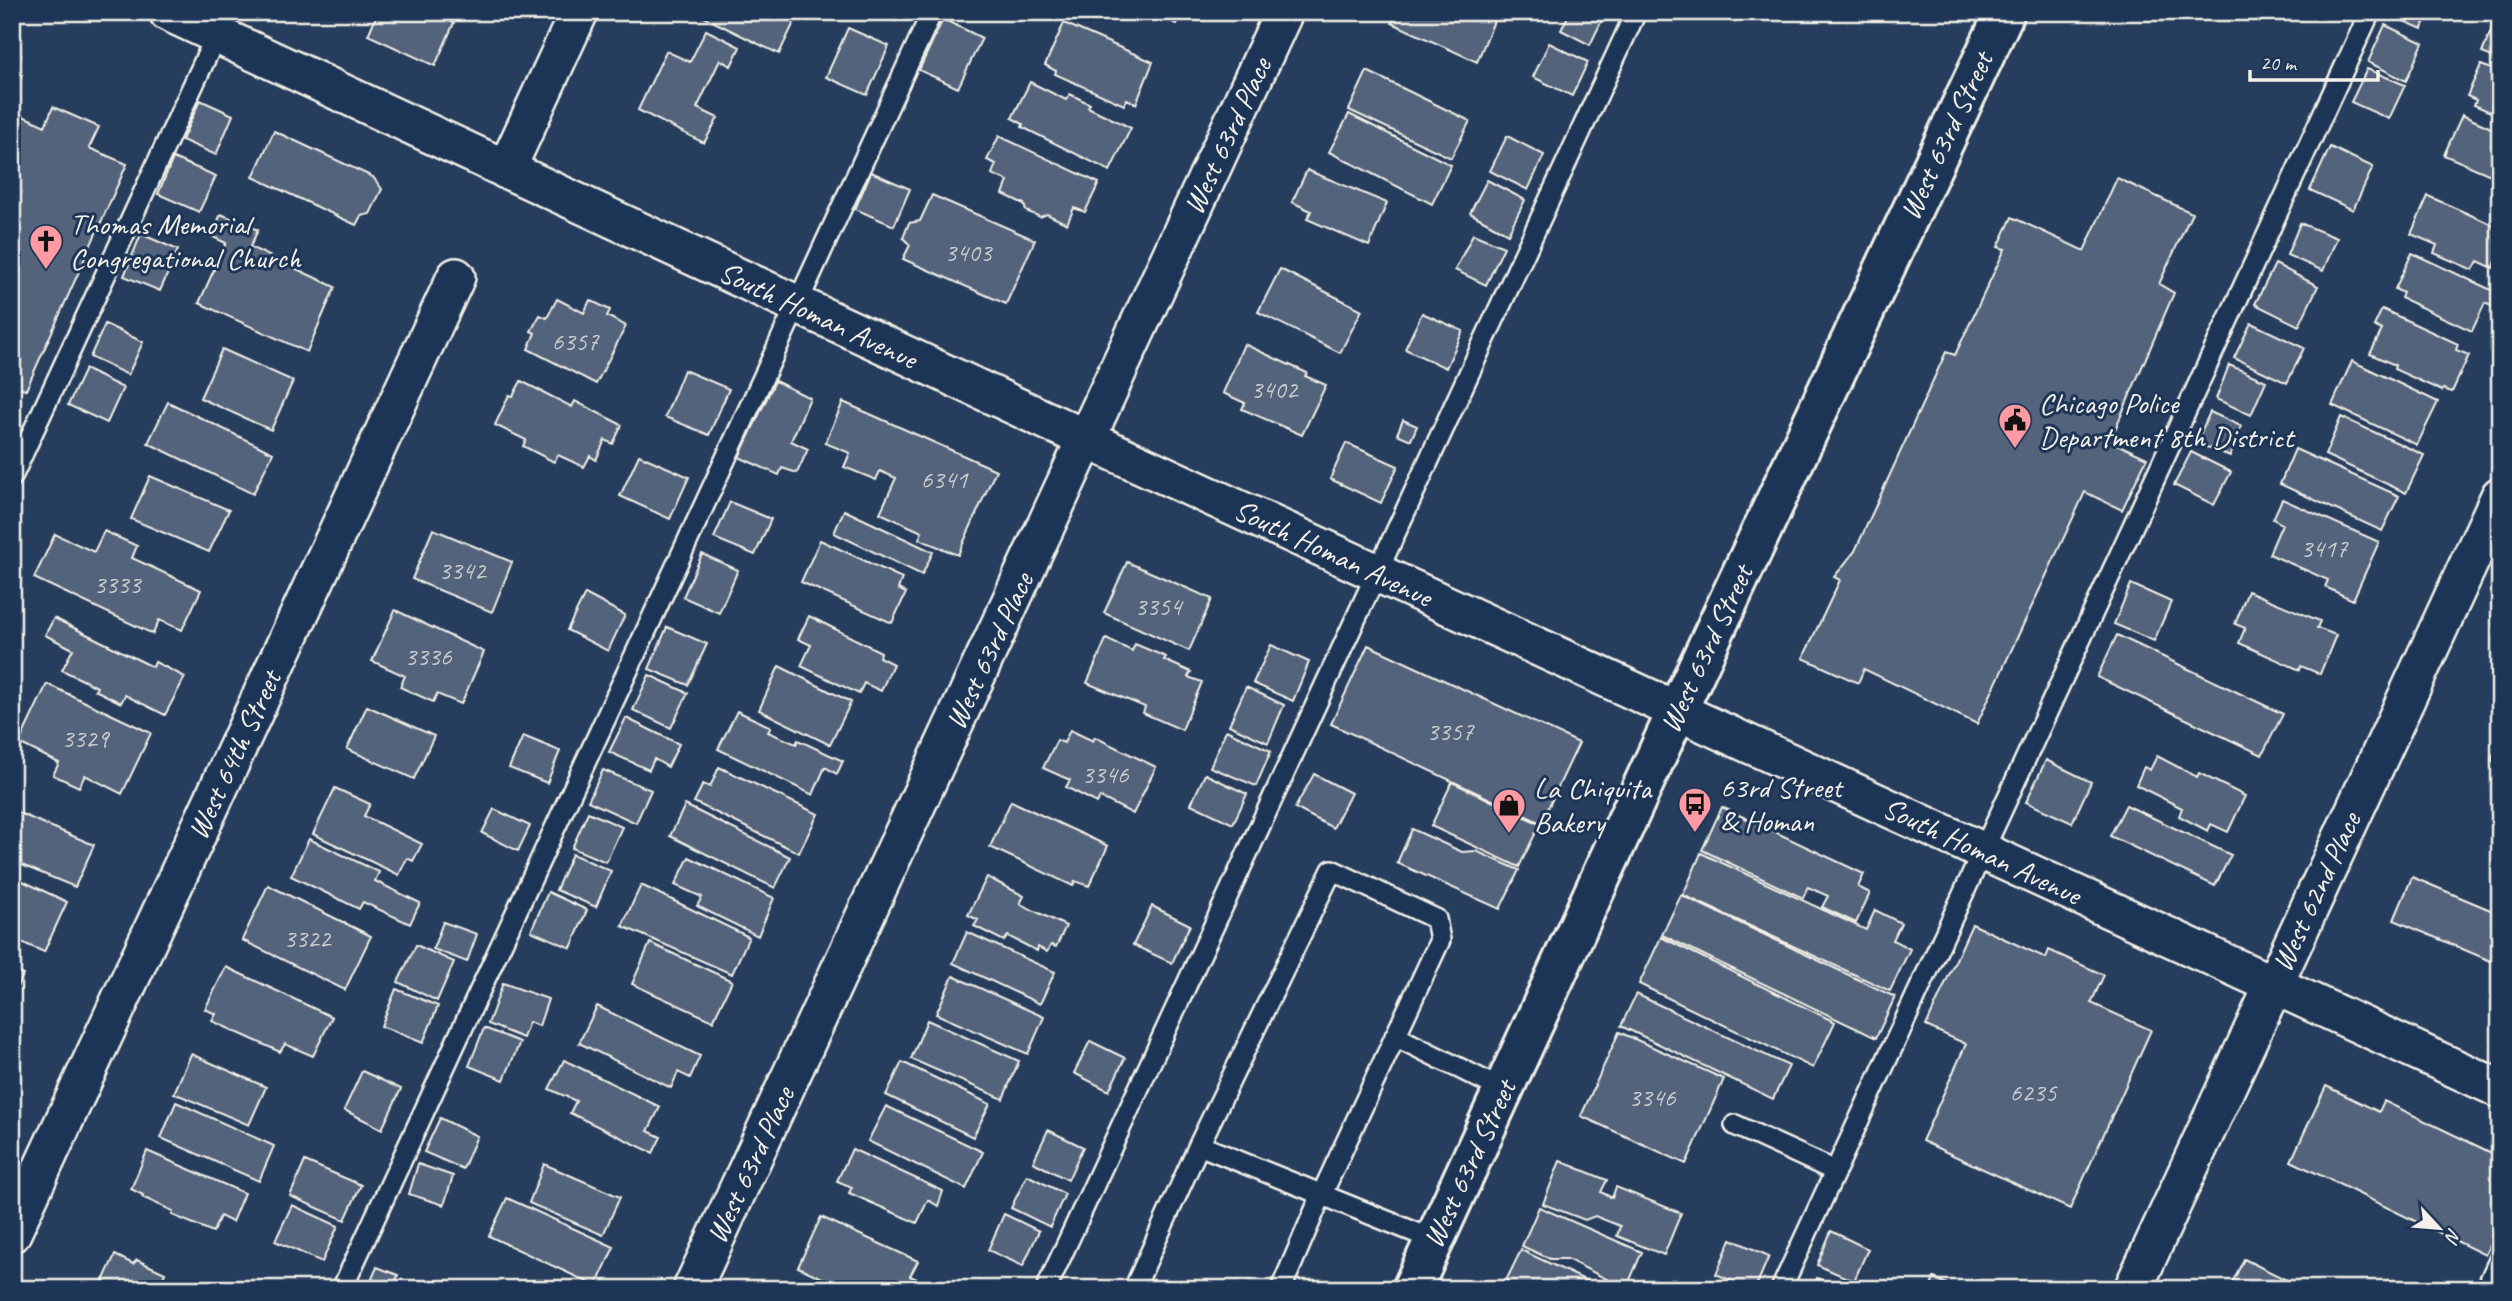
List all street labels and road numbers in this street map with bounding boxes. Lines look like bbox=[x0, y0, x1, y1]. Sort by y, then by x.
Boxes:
street label: West 63rd Street bbox=[1891, 43, 2003, 226]
street label: West 63rd Place bbox=[1174, 50, 1281, 220]
street label: South Homan Avenue bbox=[713, 253, 925, 378]
street label: South Homan Avenue bbox=[1228, 491, 1440, 616]
street label: West 63rd Street bbox=[1651, 556, 1763, 739]
street label: West 63rd Place bbox=[936, 565, 1043, 735]
street label: West 64th Street bbox=[178, 662, 291, 845]
street label: South Homan Avenue bbox=[1877, 789, 2089, 914]
street label: West 62nd Place bbox=[2263, 804, 2370, 978]
street label: West 63rd Street bbox=[1414, 1071, 1526, 1254]
street label: West 63rd Place bbox=[697, 1079, 804, 1249]

